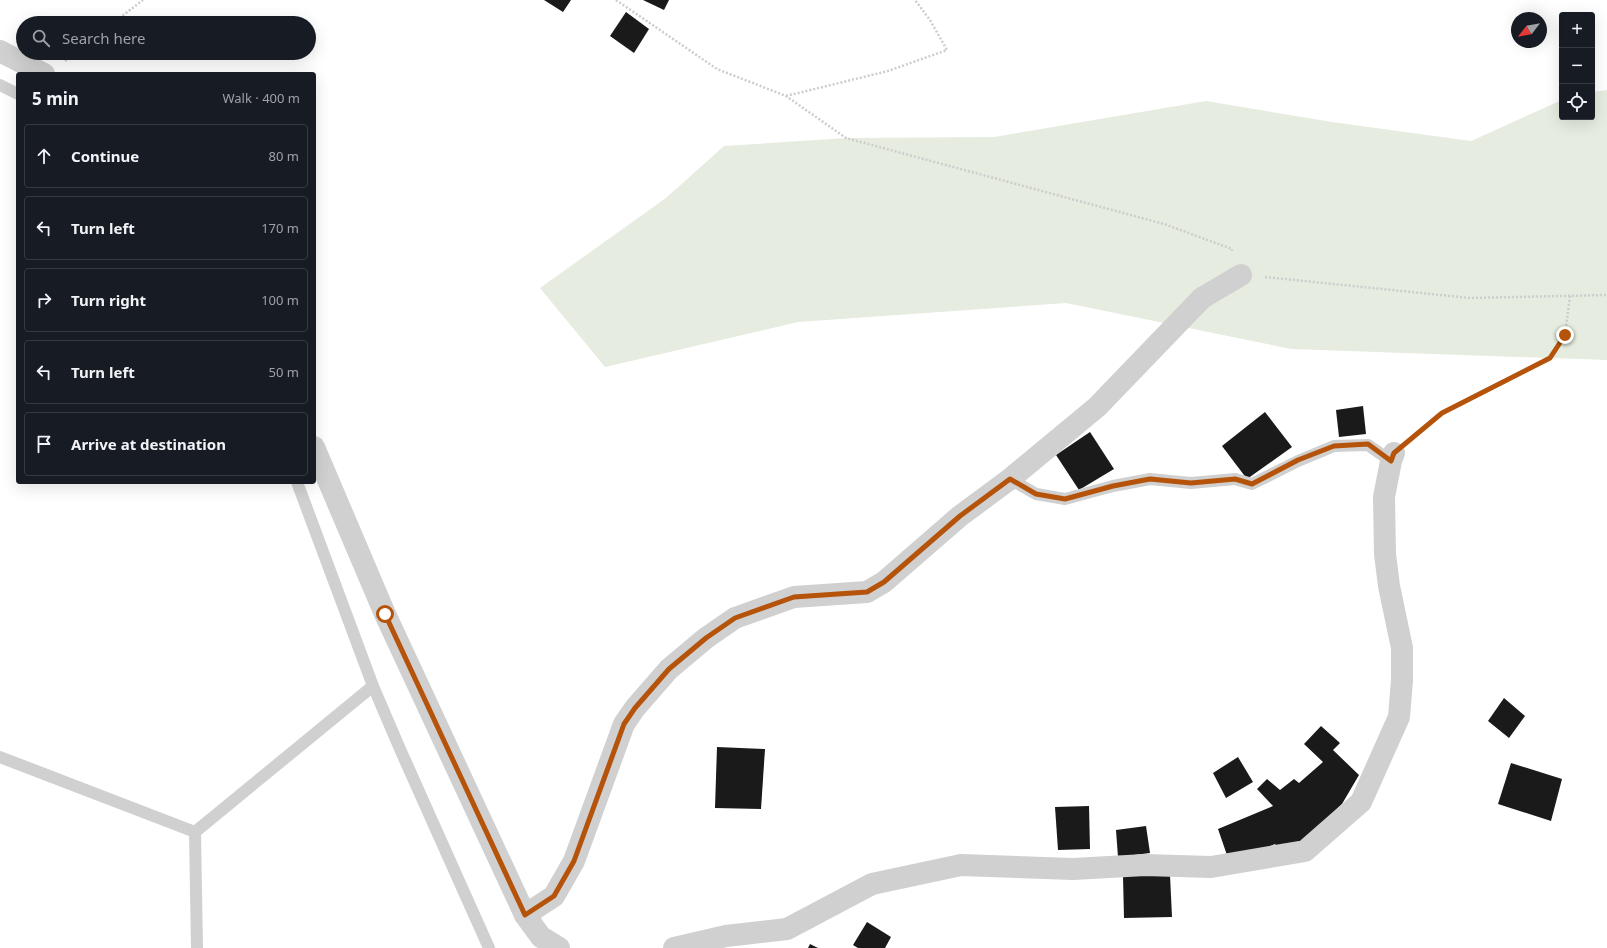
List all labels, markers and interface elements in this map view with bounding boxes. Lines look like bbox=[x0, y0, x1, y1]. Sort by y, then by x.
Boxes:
north arrow bbox=[1511, 12, 1547, 48]
map controls bbox=[1559, 12, 1595, 120]
button: + bbox=[1559, 12, 1595, 48]
search box bbox=[16, 16, 316, 60]
icon: search bbox=[30, 27, 52, 49]
text: Search here bbox=[62, 28, 145, 48]
button: − bbox=[1559, 48, 1595, 84]
button: locate bbox=[1559, 84, 1595, 120]
text: 5 min bbox=[32, 87, 79, 110]
text: Walk · 400 m bbox=[222, 89, 300, 107]
icon: ahead bbox=[33, 145, 55, 167]
text: Continue bbox=[71, 146, 139, 166]
text: 80 m bbox=[269, 147, 299, 165]
icon: left bbox=[33, 217, 55, 239]
text: Turn left bbox=[71, 218, 135, 238]
text: 170 m bbox=[261, 219, 299, 237]
icon: right bbox=[33, 289, 55, 311]
text: Turn right bbox=[71, 290, 146, 310]
text: 100 m bbox=[261, 291, 299, 309]
route end bbox=[1556, 326, 1574, 344]
icon: left bbox=[33, 361, 55, 383]
text: Turn left bbox=[71, 362, 135, 382]
text: 50 m bbox=[269, 363, 299, 381]
icon: arrive bbox=[33, 433, 55, 455]
text: Arrive at destination bbox=[71, 434, 226, 454]
route start bbox=[376, 605, 394, 623]

